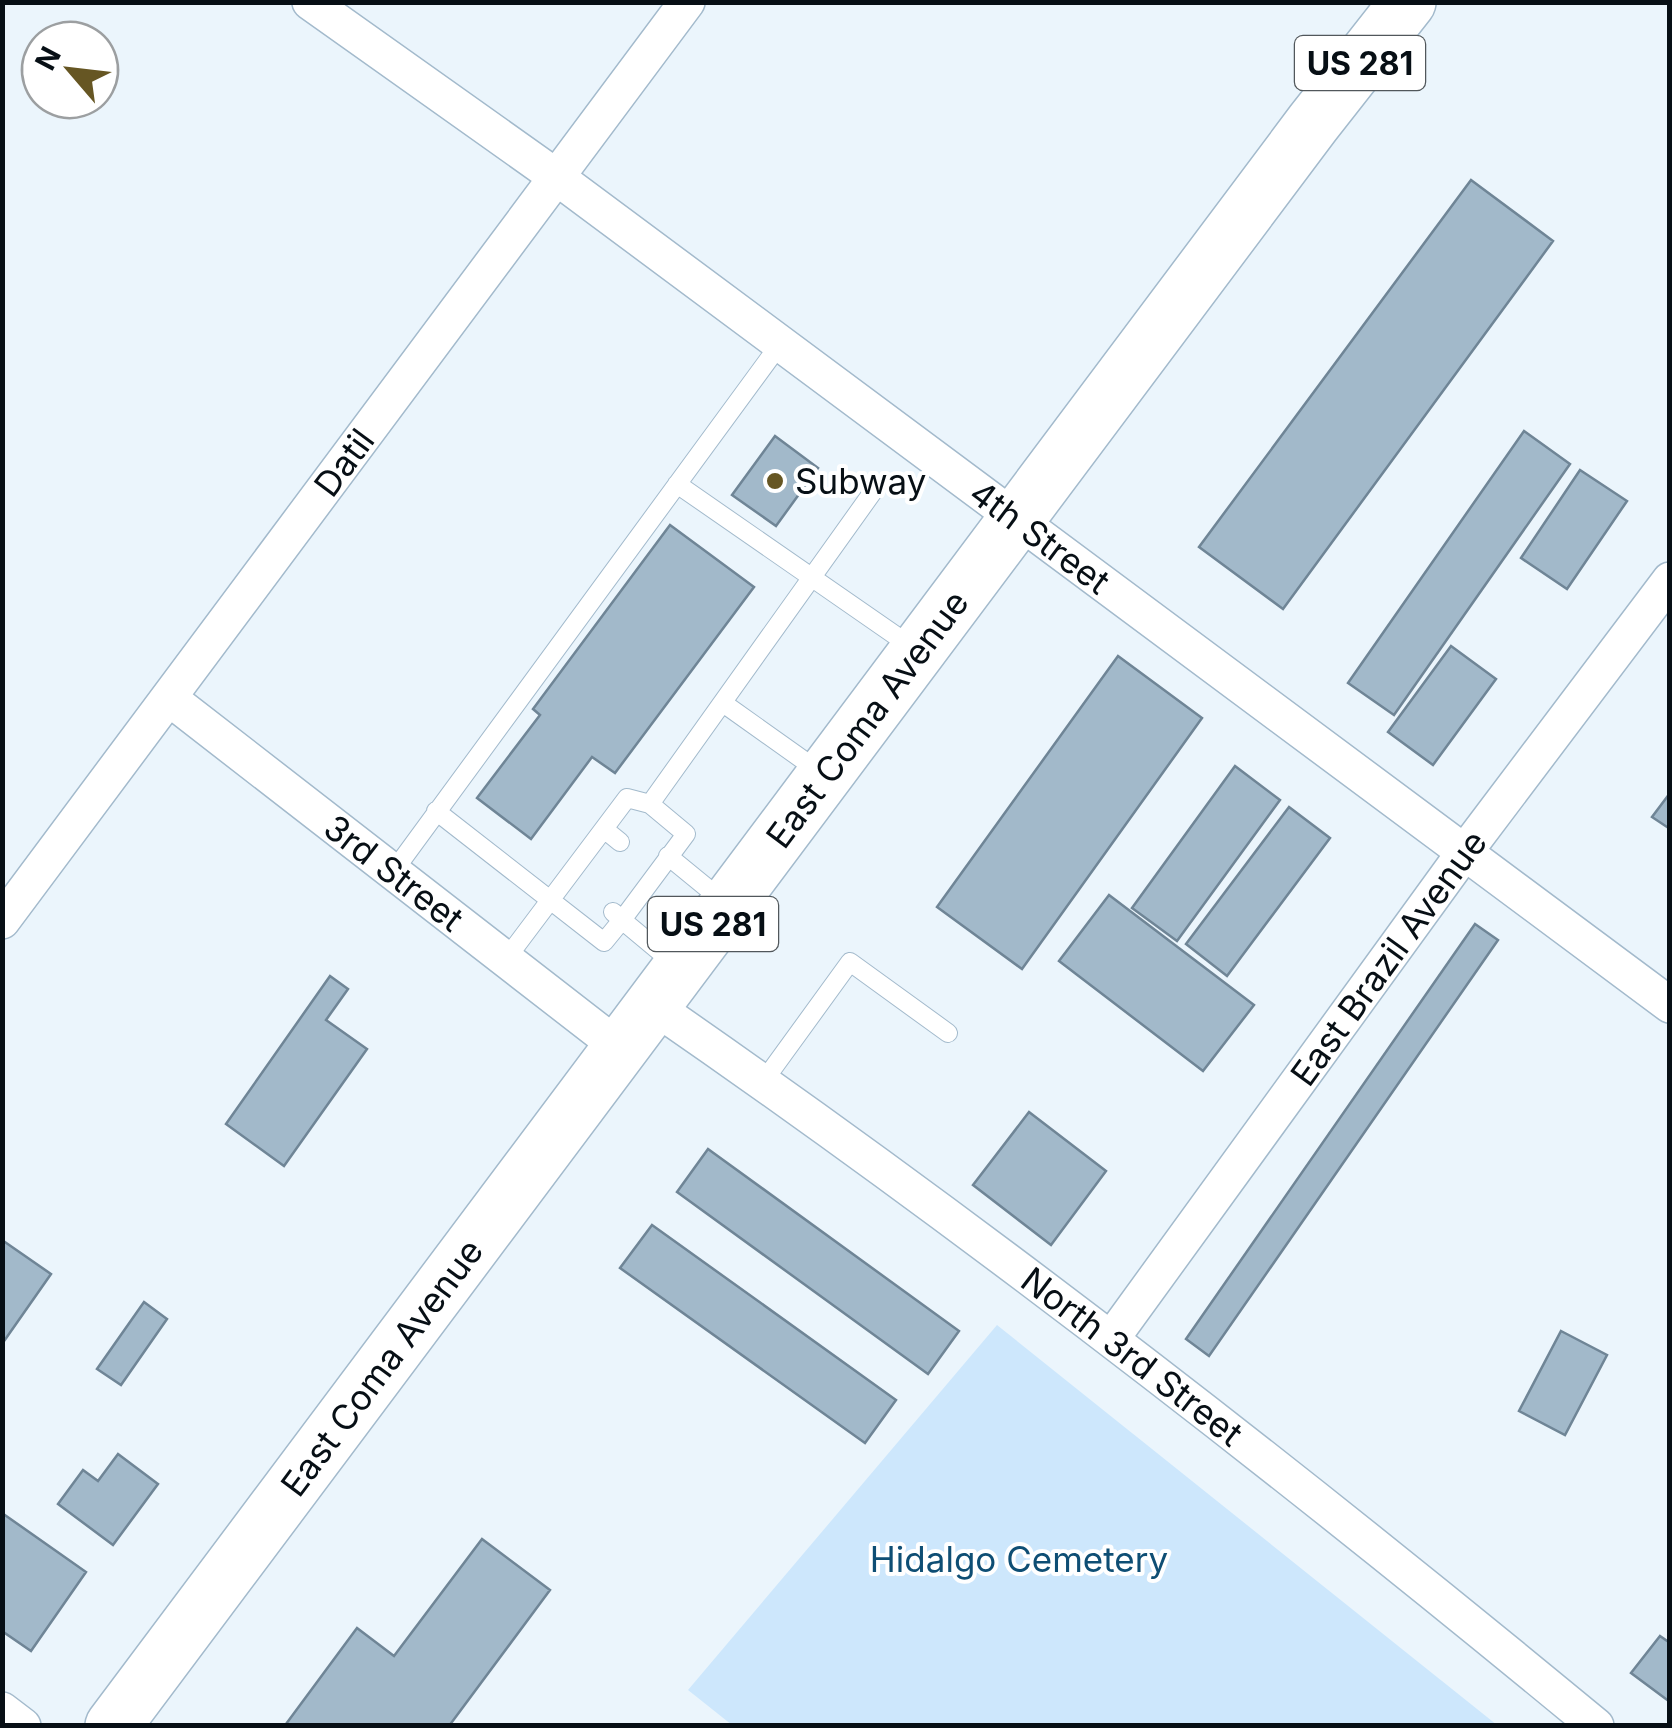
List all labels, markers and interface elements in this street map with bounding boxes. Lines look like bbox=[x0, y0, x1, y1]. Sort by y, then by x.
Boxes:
north arrow bbox=[20, 20, 120, 120]
road number: US 281 bbox=[1295, 36, 1425, 90]
text: N bbox=[28, 41, 68, 76]
street label: Datil bbox=[305, 420, 383, 504]
place label: Subway bbox=[795, 460, 926, 502]
marker: Subway bbox=[764, 470, 786, 492]
street label: 4th Street bbox=[962, 471, 1118, 602]
street label: East Coma Avenue bbox=[757, 582, 977, 856]
street label: 3rd Street bbox=[316, 806, 472, 940]
street label: East Brazil Avenue bbox=[1281, 822, 1495, 1094]
road number: US 281 bbox=[648, 897, 778, 951]
street label: East Coma Avenue bbox=[272, 1231, 491, 1504]
street label: North 3rd Street bbox=[1013, 1258, 1251, 1454]
park label: Hidalgo Cemetery bbox=[870, 1538, 1168, 1580]

